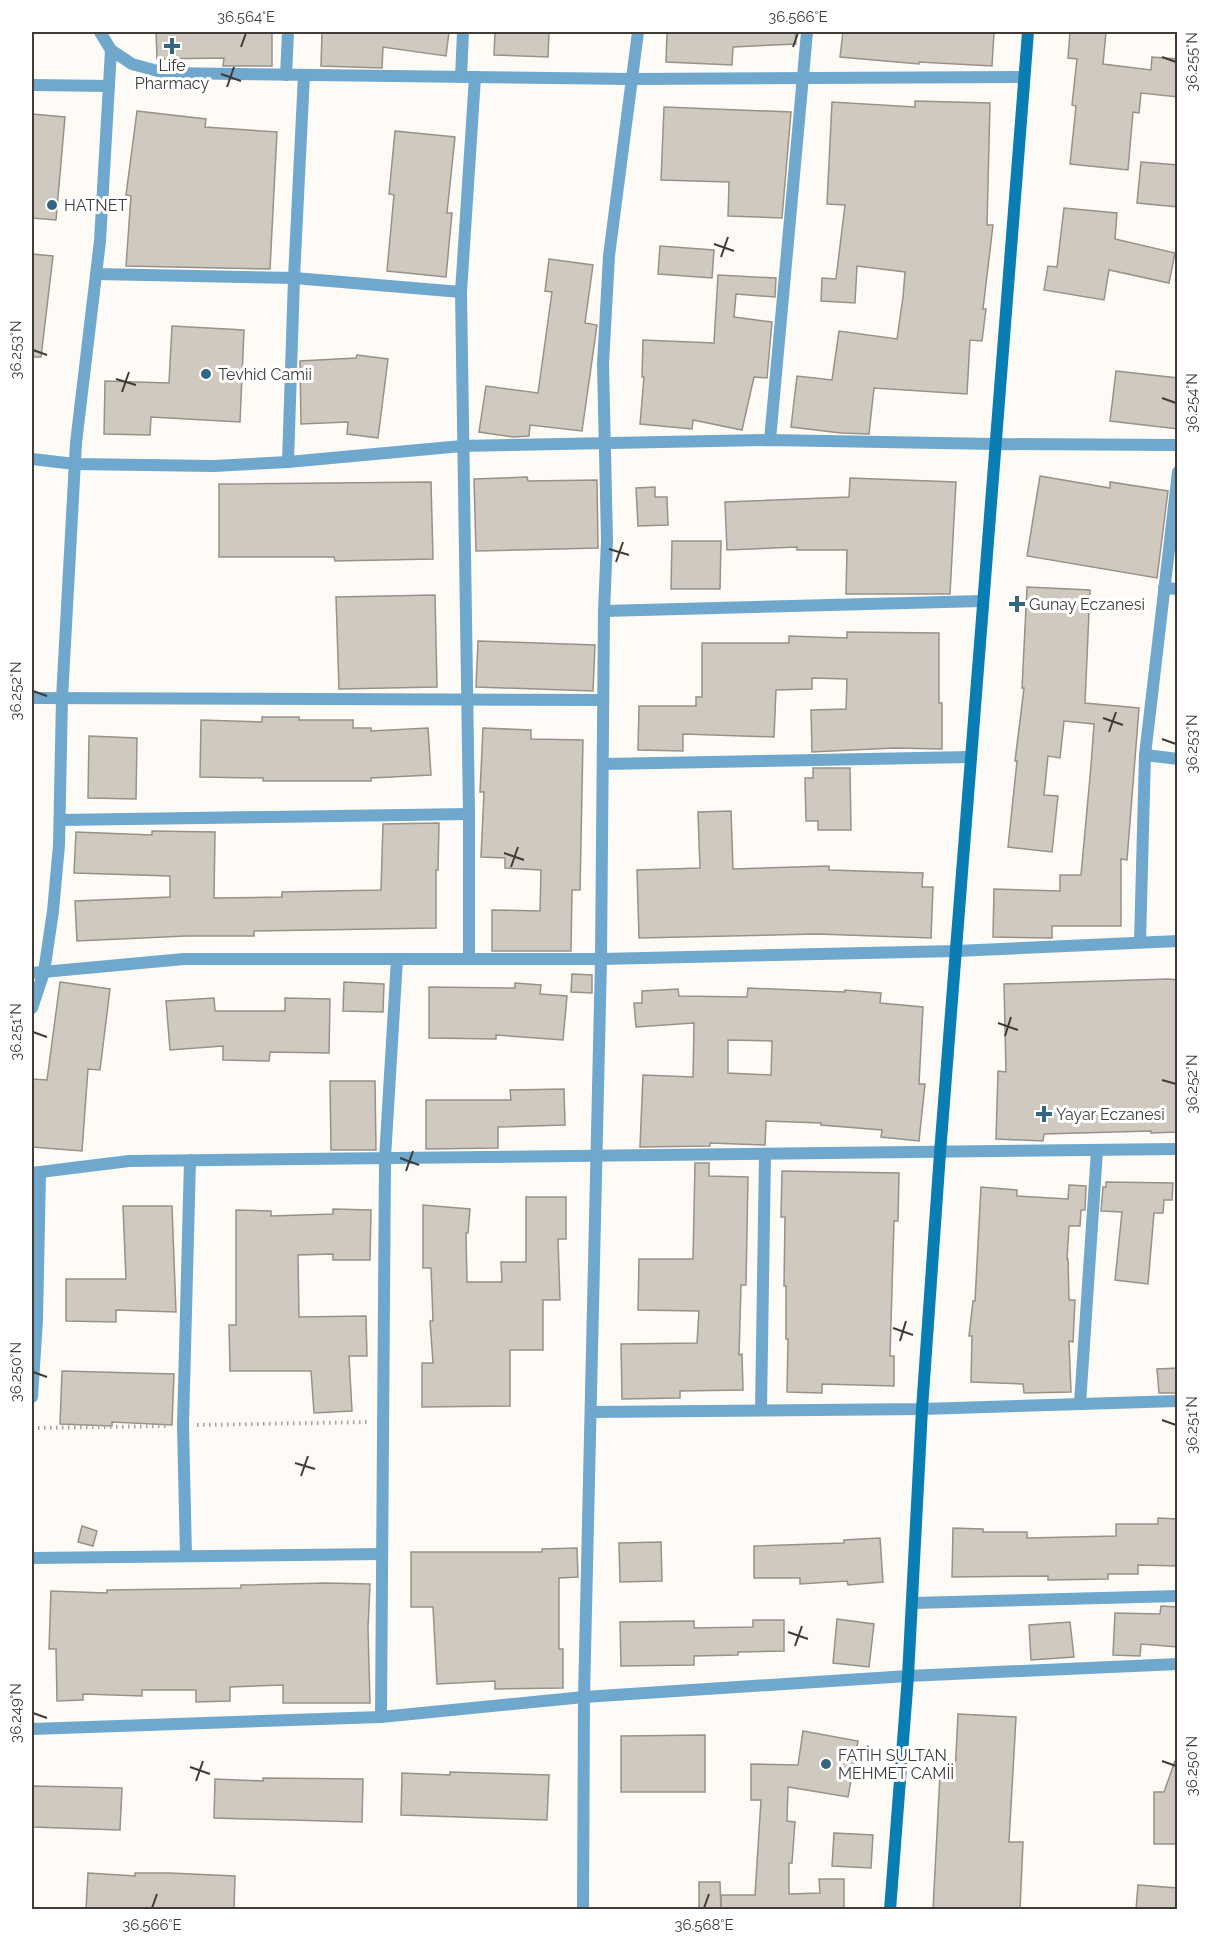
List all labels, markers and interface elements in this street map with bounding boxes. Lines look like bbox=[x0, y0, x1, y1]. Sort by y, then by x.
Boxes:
text: 36.564°E bbox=[217, 8, 275, 26]
text: 36.566°E bbox=[768, 8, 828, 26]
text: 36.255°N bbox=[1183, 32, 1201, 92]
marker: Life Pharmacy bbox=[165, 39, 179, 53]
place label: Life Pharmacy bbox=[135, 56, 210, 93]
place label: HATNET bbox=[64, 196, 127, 215]
marker: HATNET bbox=[45, 198, 59, 212]
text: 36.253°N bbox=[7, 320, 25, 380]
place label: Tevhid Camii bbox=[218, 365, 312, 384]
marker: Tevhid Camii bbox=[199, 367, 213, 381]
text: 36.254°N bbox=[1183, 373, 1201, 433]
place label: Gunay Eczanesi bbox=[1029, 595, 1145, 614]
marker: Gunay Eczanesi bbox=[1010, 597, 1024, 611]
text: 36.252°N bbox=[7, 661, 25, 721]
text: 36.253°N bbox=[1183, 714, 1201, 774]
text: 36.251°N bbox=[7, 1003, 25, 1061]
text: 36.252°N bbox=[1183, 1054, 1201, 1114]
place label: Yayar Eczanesi bbox=[1056, 1105, 1165, 1124]
marker: Yayar Eczanesi bbox=[1037, 1107, 1051, 1121]
text: 36.250°N bbox=[7, 1342, 25, 1402]
text: 36.251°N bbox=[1183, 1396, 1201, 1454]
text: 36.249°N bbox=[7, 1683, 25, 1743]
text: 36.250°N bbox=[1183, 1736, 1201, 1796]
place label: FATİH SULTAN MEHMET CAMİİ bbox=[838, 1745, 954, 1783]
marker: FATİH SULTAN MEHMET CAMİİ bbox=[819, 1757, 833, 1771]
text: 36.566°E bbox=[122, 1916, 182, 1934]
text: 36.568°E bbox=[674, 1916, 734, 1934]

